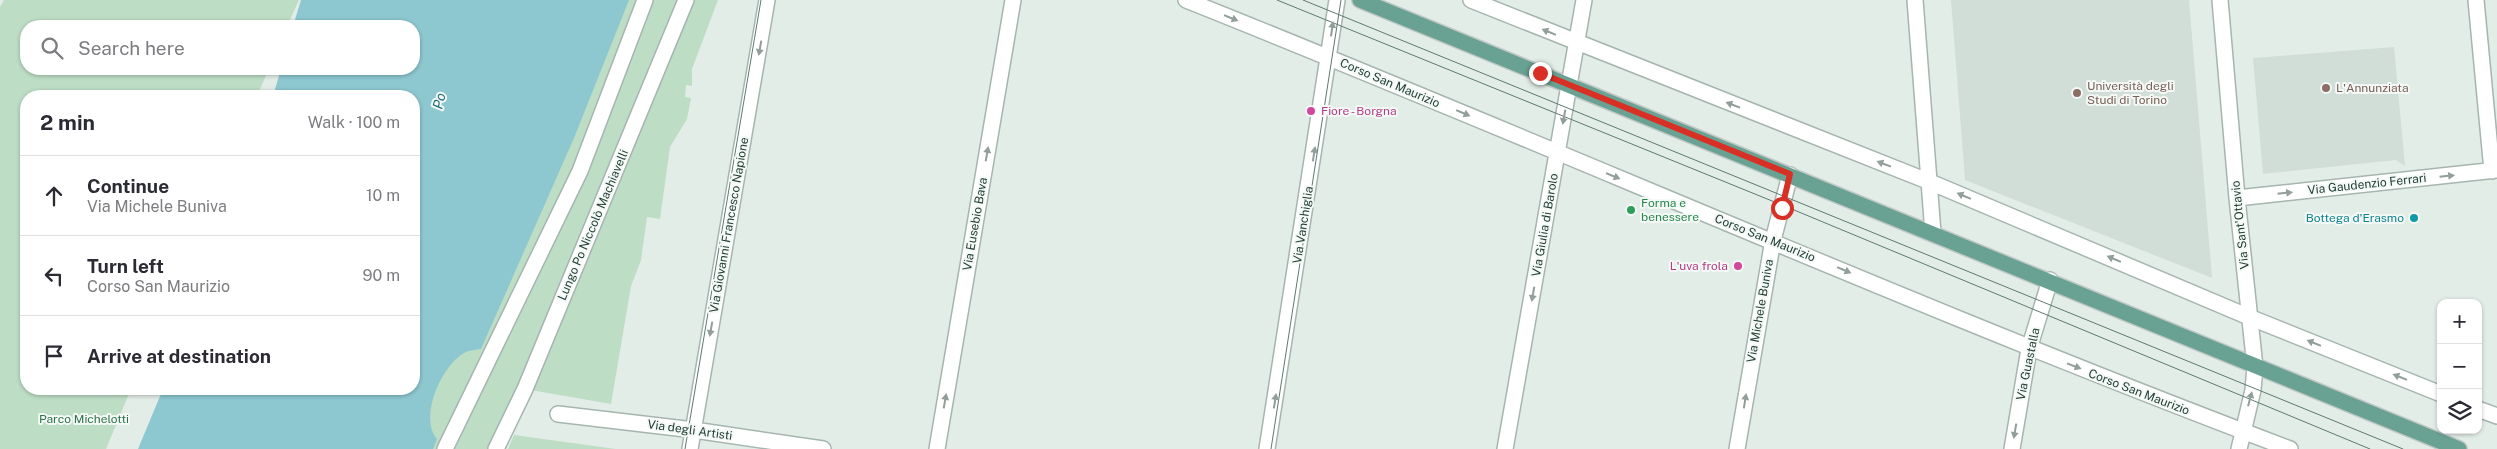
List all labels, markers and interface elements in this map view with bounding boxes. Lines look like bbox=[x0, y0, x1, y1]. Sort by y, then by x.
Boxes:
one-way arrow bbox=[1224, 15, 1239, 22]
search box bbox=[20, 20, 420, 75]
one-way arrow bbox=[1329, 20, 1337, 36]
one-way arrow bbox=[1542, 28, 1557, 35]
icon: search bbox=[38, 34, 66, 62]
text: Search here bbox=[78, 37, 185, 59]
one-way arrow bbox=[755, 41, 763, 57]
street label: Corso San Maurizio bbox=[1338, 56, 1442, 110]
route end bbox=[1529, 62, 1552, 85]
place label: Università degli Studi di Torino bbox=[2087, 79, 2174, 107]
place label: L'Annunziata bbox=[2336, 81, 2409, 95]
marker: L'Annunziata bbox=[2320, 82, 2332, 94]
marker: Università degli Studi di Torino bbox=[2071, 87, 2083, 99]
water label: Po bbox=[429, 91, 449, 111]
one-way arrow bbox=[1726, 100, 1740, 108]
place label: Fiore - Borgna bbox=[1321, 104, 1397, 118]
marker: Fiore - Borgna bbox=[1305, 105, 1317, 117]
one-way arrow bbox=[1560, 109, 1568, 125]
text: 2 min bbox=[40, 110, 95, 135]
one-way arrow bbox=[1455, 110, 1470, 118]
text: Walk · 100 m bbox=[308, 113, 400, 132]
street label: Via Giovanni Francesco Napione bbox=[707, 136, 751, 314]
one-way arrow bbox=[983, 146, 991, 162]
one-way arrow bbox=[1310, 146, 1318, 162]
street label: Lungo Po Niccolò Machiavelli bbox=[555, 147, 631, 302]
one-way arrow bbox=[1876, 160, 1891, 168]
street label: Via Gaudenzio Ferrari bbox=[2307, 171, 2427, 197]
street label: Via Giulia di Barolo bbox=[1529, 172, 1561, 278]
one-way arrow bbox=[1606, 172, 1620, 180]
one-way arrow bbox=[2439, 172, 2455, 180]
text: Continue bbox=[87, 175, 169, 197]
street label: Via Eusebio Bava bbox=[960, 176, 990, 272]
street label: Via Sant'Ottavio bbox=[2228, 180, 2252, 270]
icon: ahead bbox=[40, 182, 68, 210]
street label: Via Vanchiglia bbox=[1290, 185, 1316, 265]
text: 10 m bbox=[366, 186, 400, 205]
one-way arrow bbox=[2277, 188, 2293, 196]
one-way arrow bbox=[1957, 192, 1971, 200]
place label: Forma e benessere bbox=[1641, 196, 1699, 224]
text: Via Michele Buniva bbox=[87, 197, 227, 216]
route start bbox=[1771, 197, 1794, 220]
marker: Forma e benessere bbox=[1625, 204, 1637, 216]
street label: Corso San Maurizio bbox=[1713, 211, 1818, 265]
place label: Bottega d'Erasmo bbox=[2306, 211, 2404, 225]
marker: Bottega d'Erasmo bbox=[2408, 212, 2420, 224]
text: Turn left bbox=[87, 255, 164, 277]
one-way arrow bbox=[2107, 255, 2121, 263]
street label: Via Michele Buniva bbox=[1744, 258, 1776, 364]
place label: L'uva frola bbox=[1670, 259, 1728, 273]
marker: L'uva frola bbox=[1732, 260, 1744, 272]
icon: left bbox=[40, 262, 68, 290]
text: 90 m bbox=[363, 266, 400, 285]
one-way arrow bbox=[1837, 267, 1851, 275]
text: Corso San Maurizio bbox=[87, 277, 230, 296]
one-way arrow bbox=[1528, 287, 1536, 303]
map controls bbox=[2437, 299, 2482, 434]
button: + bbox=[2437, 299, 2482, 344]
one-way arrow bbox=[707, 321, 715, 337]
street label: Via Guastalla bbox=[2013, 326, 2043, 402]
one-way arrow bbox=[2306, 339, 2321, 347]
icon: arrive bbox=[40, 342, 68, 370]
button: − bbox=[2437, 344, 2482, 389]
text: Arrive at destination bbox=[87, 345, 271, 367]
one-way arrow bbox=[2067, 363, 2082, 371]
street label: Corso San Maurizio bbox=[2086, 366, 2192, 418]
one-way arrow bbox=[2393, 373, 2407, 381]
button: layers bbox=[2437, 389, 2482, 434]
one-way arrow bbox=[1271, 392, 1279, 408]
one-way arrow bbox=[2246, 392, 2254, 407]
one-way arrow bbox=[941, 393, 949, 409]
one-way arrow bbox=[1741, 393, 1749, 409]
park label: Parco Michelotti bbox=[39, 412, 129, 426]
street label: Via degli Artisti bbox=[647, 417, 733, 443]
one-way arrow bbox=[2011, 424, 2019, 440]

